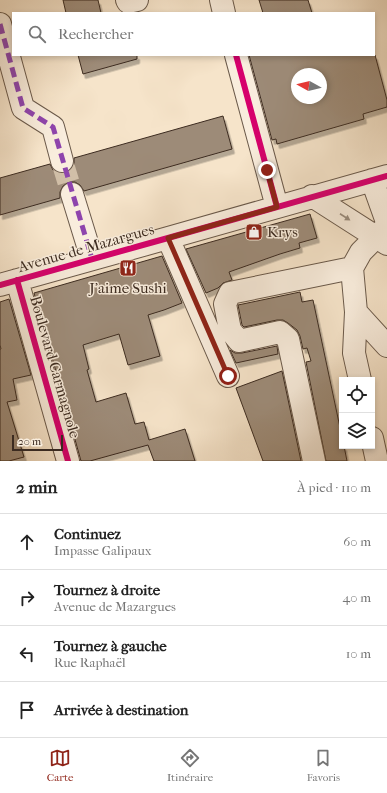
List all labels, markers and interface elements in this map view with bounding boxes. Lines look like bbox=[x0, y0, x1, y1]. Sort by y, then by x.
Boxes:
search box bbox=[12, 12, 375, 56]
icon: search bbox=[26, 23, 48, 45]
text: Rechercher bbox=[58, 25, 133, 43]
north arrow bbox=[291, 68, 327, 104]
route end bbox=[258, 161, 276, 179]
one-way arrow bbox=[340, 213, 350, 221]
street label: Avenue de Mazargues bbox=[15, 220, 157, 276]
shop icon: Krys bbox=[244, 222, 264, 242]
place label: Krys bbox=[267, 223, 298, 241]
restaurant icon: J'aime Sushi bbox=[118, 258, 138, 278]
place label: J'aime Sushi bbox=[88, 279, 167, 297]
street label: Boulevard Carmagnole bbox=[26, 294, 84, 441]
route start bbox=[219, 367, 237, 385]
map controls bbox=[339, 377, 375, 449]
button: locate bbox=[339, 377, 375, 413]
button: layers bbox=[339, 413, 375, 449]
scale bar bbox=[12, 433, 63, 452]
text: 20 m bbox=[18, 435, 41, 448]
text: 2 min bbox=[16, 477, 57, 497]
text: À pied · 110 m bbox=[297, 480, 371, 495]
text: Continuez bbox=[54, 525, 121, 543]
icon: ahead bbox=[16, 531, 38, 553]
text: 60 m bbox=[343, 534, 371, 549]
text: Impasse Galipaux bbox=[54, 543, 152, 558]
text: Tournez à droite bbox=[54, 581, 160, 599]
icon: right bbox=[16, 587, 38, 609]
text: 40 m bbox=[343, 590, 371, 605]
text: Avenue de Mazargues bbox=[54, 599, 176, 614]
text: Tournez à gauche bbox=[54, 637, 167, 655]
icon: left bbox=[16, 643, 38, 665]
text: 10 m bbox=[346, 646, 371, 661]
text: Rue Raphaël bbox=[54, 655, 126, 670]
icon: arrive bbox=[16, 699, 38, 721]
text: Arrivée à destination bbox=[54, 701, 189, 719]
tab: Carte bbox=[47, 747, 73, 784]
tab: Itinéraire bbox=[167, 747, 213, 784]
tab: Favoris bbox=[307, 747, 340, 784]

